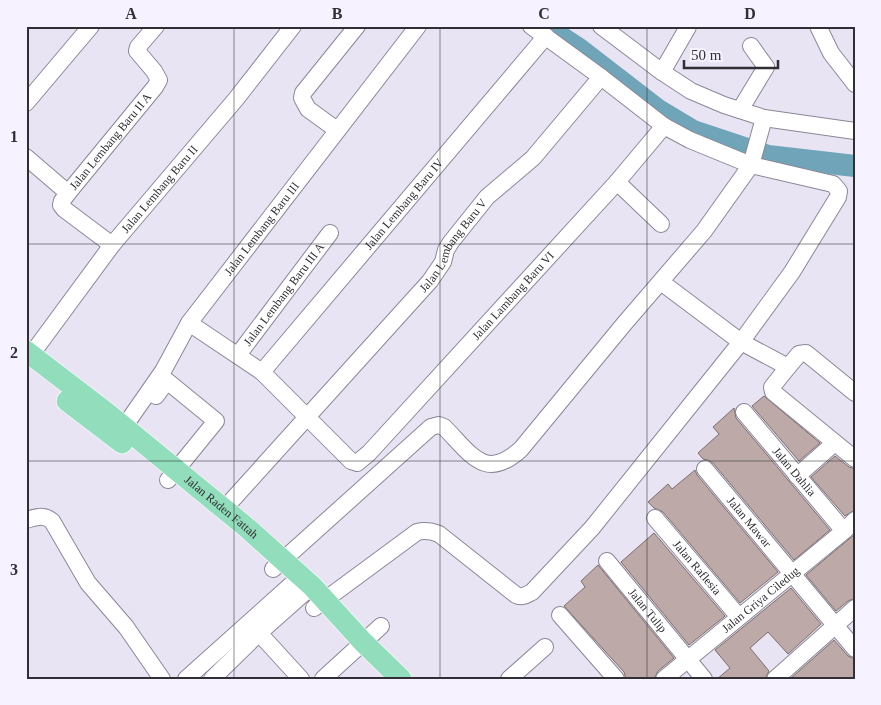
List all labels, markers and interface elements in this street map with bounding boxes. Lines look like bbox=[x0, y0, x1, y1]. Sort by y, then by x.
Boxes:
text: A bbox=[125, 5, 137, 22]
text: B bbox=[332, 5, 343, 22]
text: C bbox=[538, 5, 550, 22]
text: D bbox=[744, 5, 756, 22]
scale bar bbox=[684, 38, 777, 70]
text: 50 m bbox=[691, 47, 722, 63]
street label: Jalan Lembang Baru II A bbox=[67, 90, 155, 193]
text: 1 bbox=[10, 128, 18, 145]
street label: Jalan Lembang Baru II bbox=[118, 142, 201, 236]
street label: Jalan Lembang Baru IV bbox=[362, 155, 447, 252]
street label: Jalan Lembang Baru III bbox=[221, 179, 302, 278]
street label: Jalan Lembang Baru V bbox=[416, 196, 490, 295]
street label: Jalan Lembang Baru III A bbox=[240, 240, 327, 349]
street label: Jalan Lambang Baru VI bbox=[469, 249, 557, 343]
text: 2 bbox=[10, 344, 18, 361]
street label: Jalan Dahlia bbox=[770, 444, 819, 500]
street label: Jalan Raden Fattah bbox=[182, 472, 261, 541]
street label: Jalan Mawar bbox=[724, 494, 774, 550]
street label: Jalan Raflesia bbox=[670, 537, 725, 598]
text: 3 bbox=[10, 561, 18, 578]
street label: Jalan Griya Ciledug bbox=[719, 564, 802, 636]
street label: Jalan Tulip bbox=[625, 585, 670, 635]

